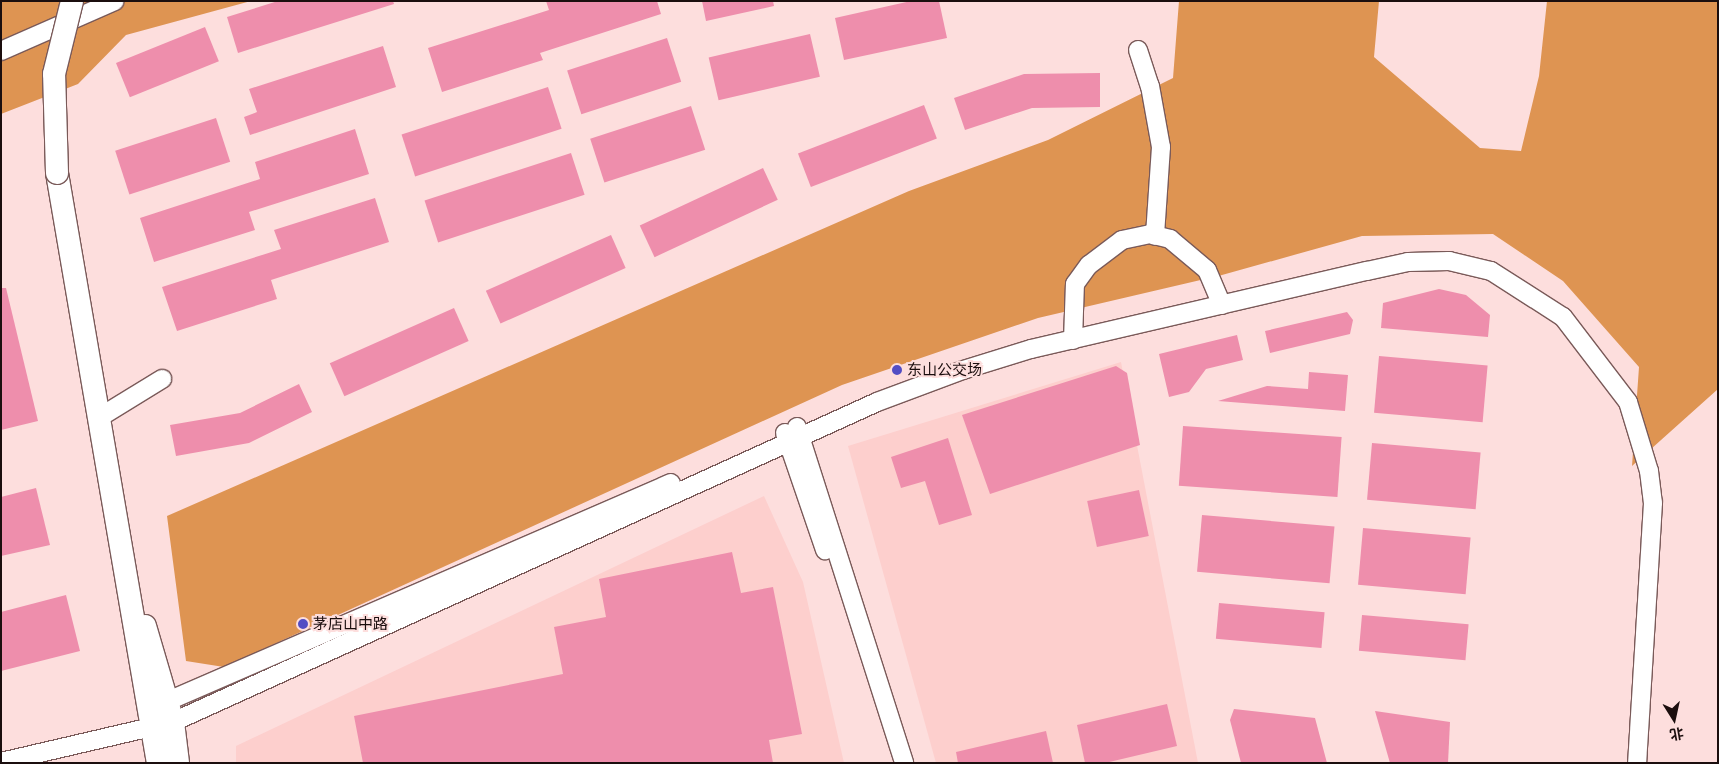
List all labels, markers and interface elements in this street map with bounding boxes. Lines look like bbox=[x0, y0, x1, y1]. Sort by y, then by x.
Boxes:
place label: 东山公交场 bbox=[907, 361, 982, 379]
marker: 东山公交场 bbox=[891, 364, 903, 376]
place label: 茅店山中路 bbox=[313, 615, 388, 633]
marker: 茅店山中路 bbox=[297, 618, 309, 630]
north arrow bbox=[1649, 694, 1699, 744]
text: 北 bbox=[1668, 725, 1685, 743]

